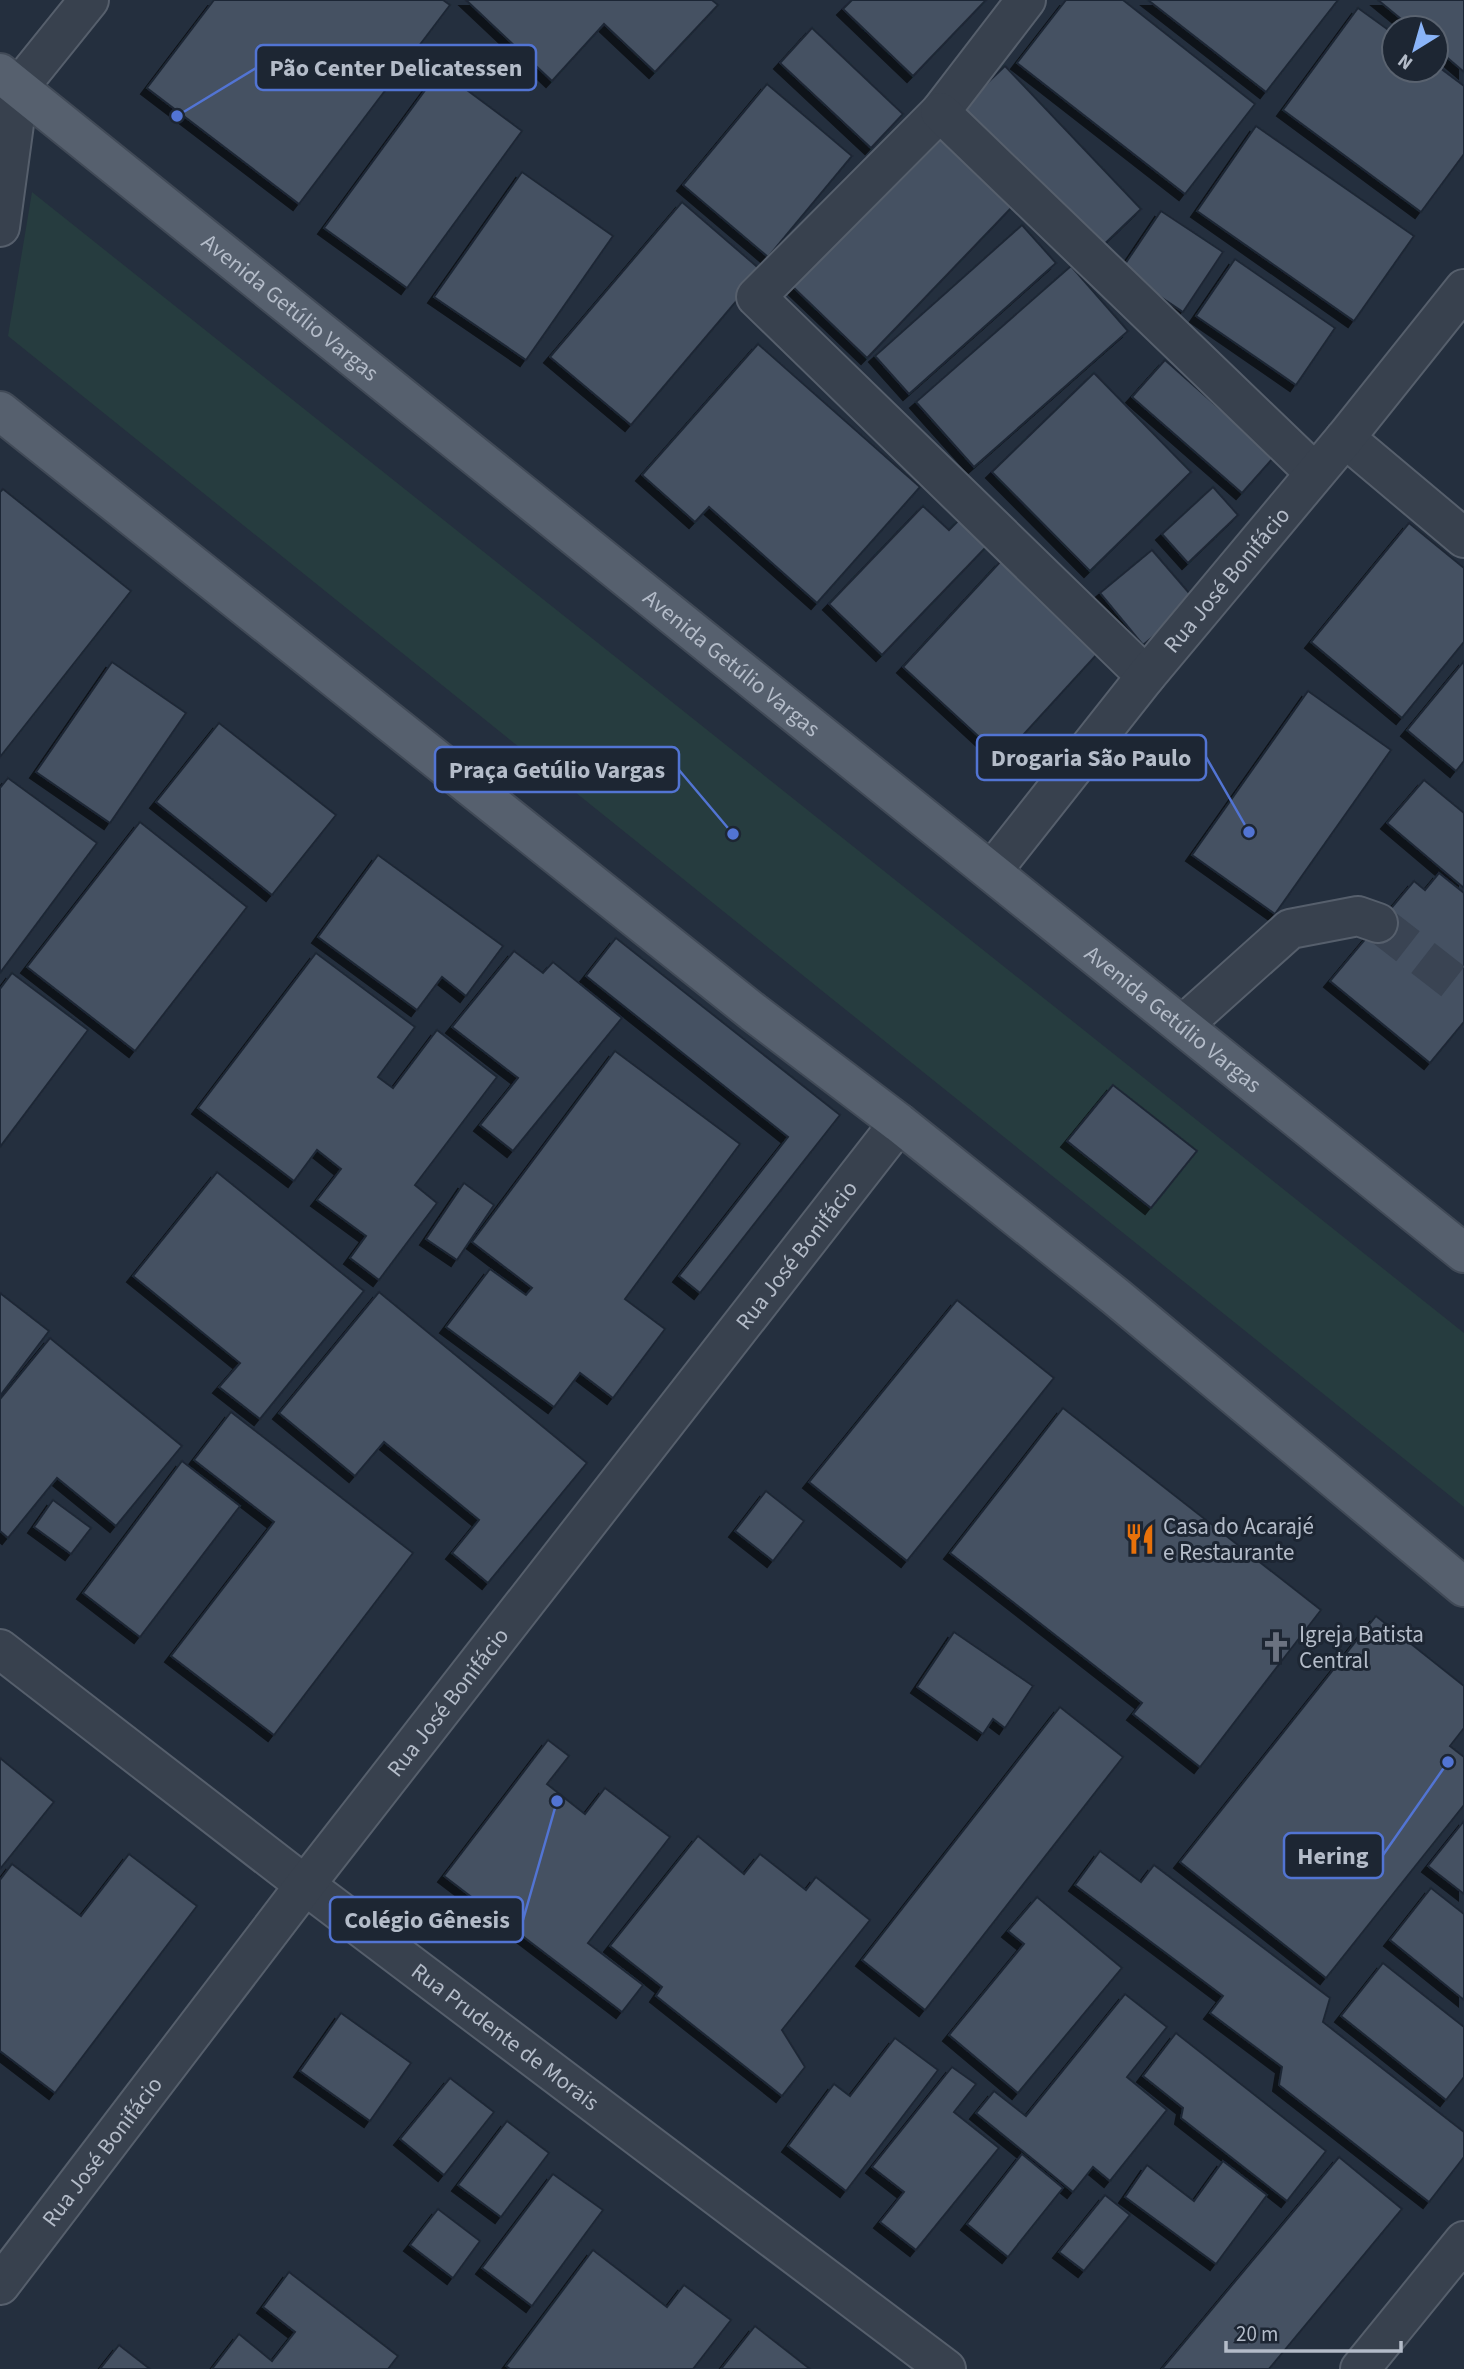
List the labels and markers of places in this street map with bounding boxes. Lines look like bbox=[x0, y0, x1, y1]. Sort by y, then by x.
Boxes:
callout: Pão Center Delicatessen bbox=[256, 45, 536, 90]
callout: Drogaria São Paulo bbox=[977, 735, 1206, 780]
callout: Praça Getúlio Vargas bbox=[435, 747, 679, 792]
place label: Casa do Acarajé e Restaurante bbox=[1163, 1510, 1314, 1569]
restaurant icon: Casa do Acarajé e Restaurante bbox=[1123, 1522, 1157, 1556]
place label: Igreja Batista Central bbox=[1299, 1618, 1424, 1677]
church icon: Igreja Batista Central bbox=[1259, 1630, 1293, 1664]
callout: Hering bbox=[1284, 1833, 1383, 1878]
callout: Colégio Gênesis bbox=[330, 1897, 523, 1942]

